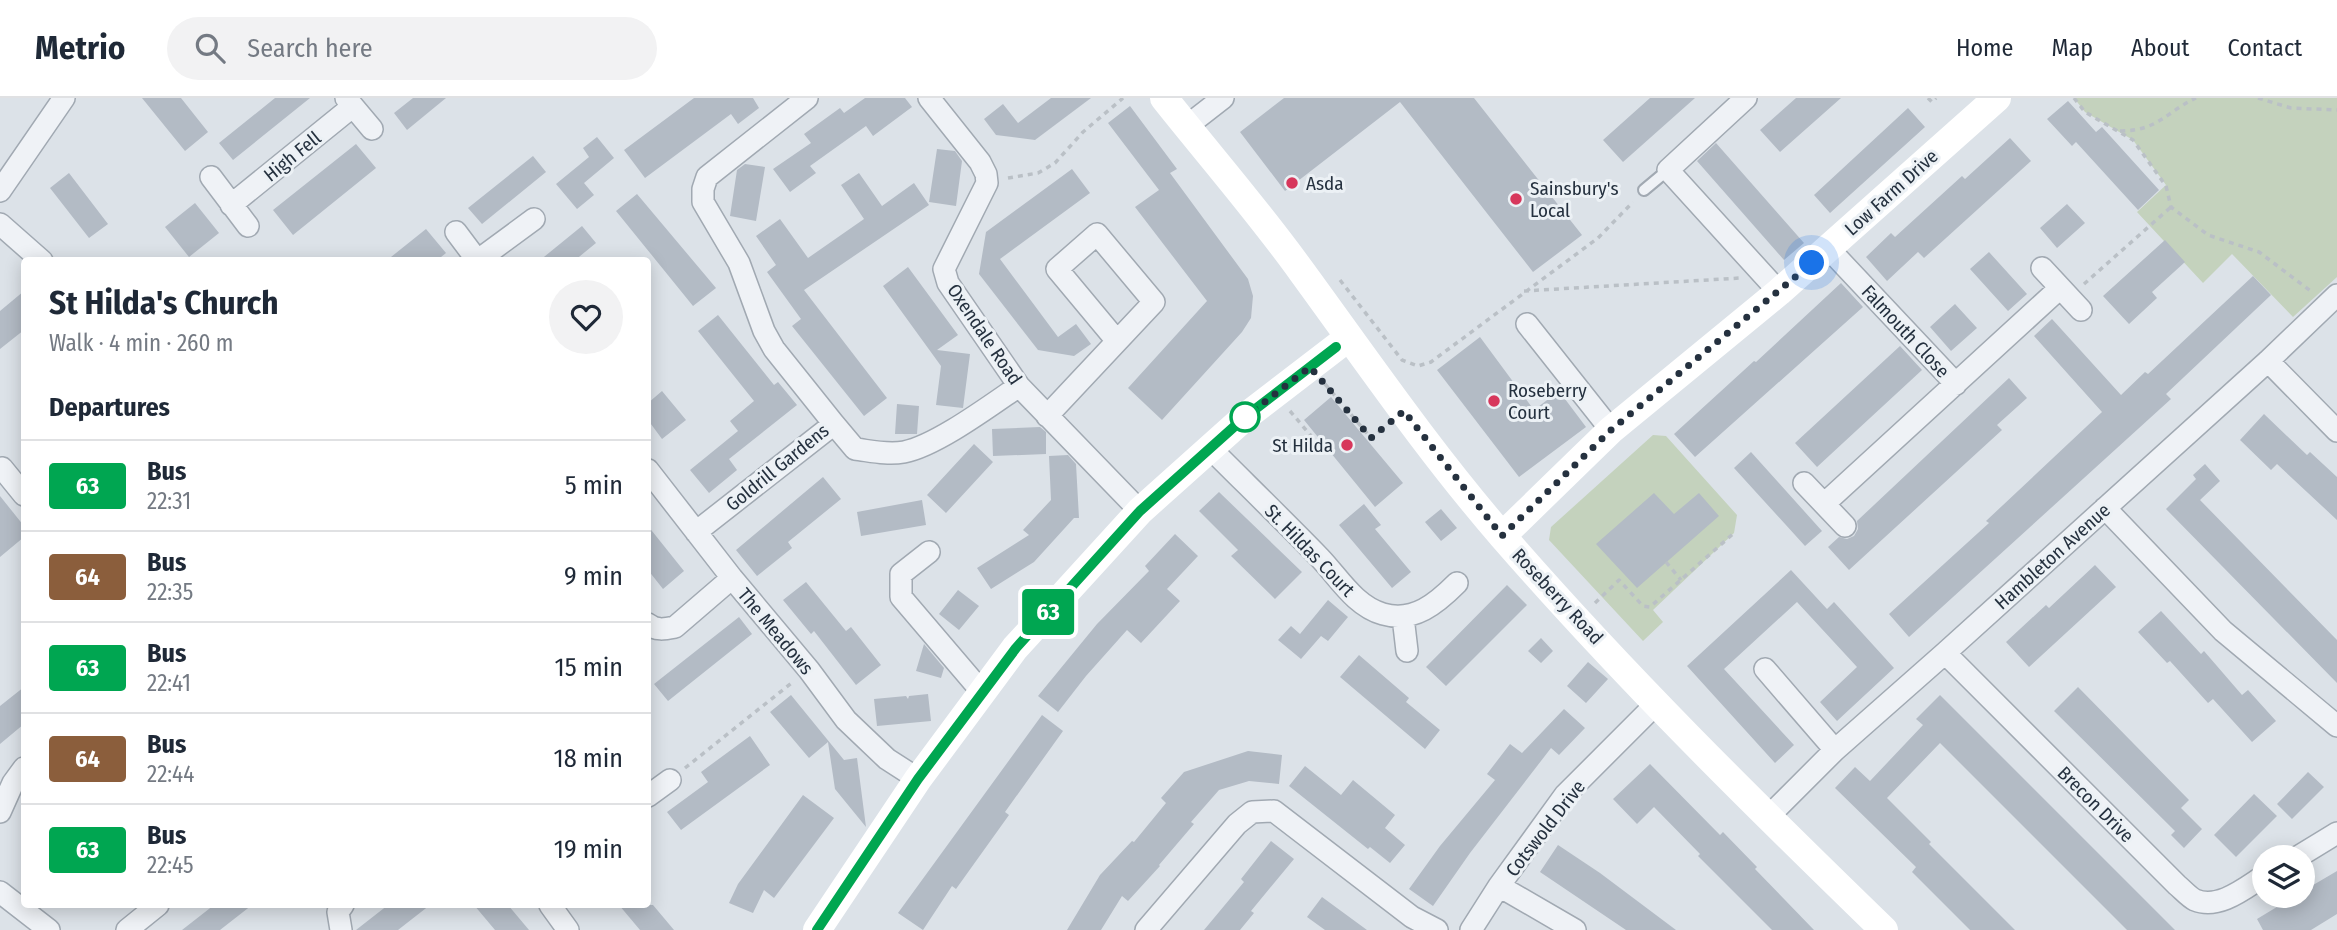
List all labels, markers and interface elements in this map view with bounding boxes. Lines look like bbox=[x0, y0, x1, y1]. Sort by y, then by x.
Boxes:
search box bbox=[167, 17, 657, 80]
text: Metrio bbox=[35, 28, 125, 68]
icon: search bbox=[191, 29, 229, 67]
text: Search here bbox=[247, 33, 373, 64]
text: Home bbox=[1956, 34, 2013, 62]
text: Map bbox=[2051, 34, 2093, 62]
text: About bbox=[2131, 34, 2189, 62]
text: Contact bbox=[2227, 34, 2302, 62]
street label: High Fell bbox=[259, 126, 326, 186]
street label: Low Farm Drive bbox=[1840, 145, 1943, 240]
place label: Asda bbox=[1306, 172, 1344, 195]
marker: Asda bbox=[1284, 175, 1300, 191]
place label: Sainsbury's Local bbox=[1530, 177, 1619, 222]
marker: Sainsbury's Local bbox=[1508, 191, 1524, 207]
your location bbox=[1794, 245, 1829, 280]
street label: Oxendale Road bbox=[942, 279, 1027, 389]
button: heart bbox=[549, 280, 623, 354]
street label: Falmouth Close bbox=[1857, 280, 1954, 382]
text: St Hilda's Church bbox=[49, 283, 279, 323]
text: Walk · 4 min · 260 m bbox=[49, 329, 234, 357]
place label: Roseberry Court bbox=[1508, 379, 1587, 424]
text: Departures bbox=[49, 392, 170, 423]
marker: Roseberry Court bbox=[1486, 393, 1502, 409]
unlabelled marker bbox=[1230, 402, 1260, 432]
street label: Goldrill Gardens bbox=[721, 419, 833, 516]
place label: St Hilda bbox=[1272, 434, 1333, 457]
marker: St Hilda bbox=[1339, 437, 1355, 453]
text: Bus bbox=[147, 456, 186, 487]
text: 5 min bbox=[565, 470, 623, 501]
text: 63 bbox=[76, 472, 99, 500]
text: 22:31 bbox=[147, 487, 191, 515]
street label: St. Hildas Court bbox=[1260, 499, 1360, 602]
street label: Hambleton Avenue bbox=[1990, 499, 2115, 614]
street label: Roseberry Road bbox=[1507, 544, 1608, 649]
text: Bus bbox=[147, 547, 186, 578]
text: 9 min bbox=[564, 561, 623, 592]
text: 64 bbox=[75, 563, 100, 591]
text: 22:35 bbox=[147, 578, 193, 606]
street label: The Meadows bbox=[733, 584, 818, 679]
line badge: 63 bbox=[1016, 589, 1080, 635]
text: 63 bbox=[1036, 598, 1060, 626]
text: Bus bbox=[147, 638, 186, 669]
text: 15 min bbox=[555, 652, 623, 683]
text: 63 bbox=[76, 654, 99, 682]
text: 22:41 bbox=[147, 669, 191, 697]
text: Bus bbox=[147, 729, 186, 760]
text: 18 min bbox=[554, 743, 623, 774]
text: 64 bbox=[75, 745, 100, 773]
text: 22:44 bbox=[147, 760, 194, 788]
street label: Brecon Drive bbox=[2053, 761, 2139, 847]
street label: Cotswold Drive bbox=[1501, 776, 1590, 881]
text: Bus bbox=[147, 820, 186, 851]
text: 19 min bbox=[554, 834, 623, 865]
text: 63 bbox=[76, 836, 99, 864]
map controls bbox=[2252, 845, 2315, 908]
button: layers bbox=[2252, 845, 2315, 908]
text: 22:45 bbox=[147, 851, 194, 879]

